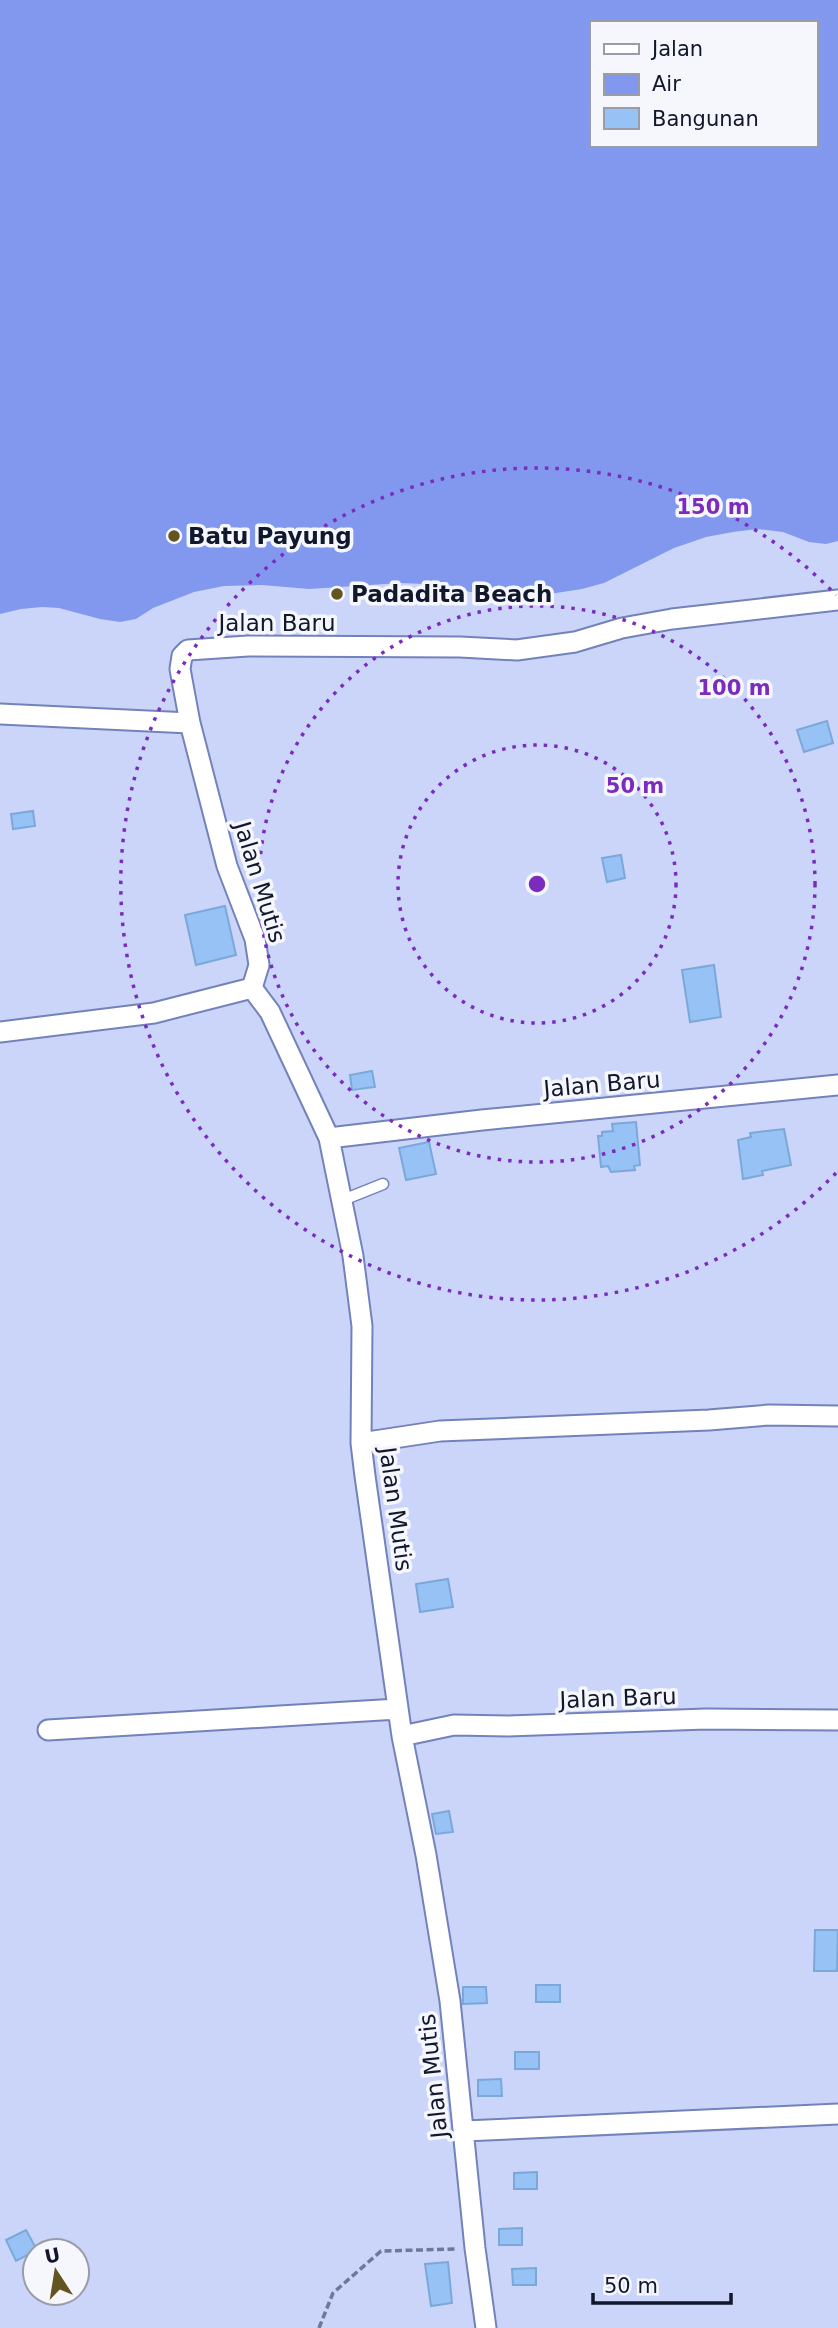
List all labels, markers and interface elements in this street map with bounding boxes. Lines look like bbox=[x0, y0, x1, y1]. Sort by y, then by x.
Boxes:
legend bbox=[590, 21, 817, 147]
text: Jalan bbox=[650, 37, 703, 61]
text: Air bbox=[652, 72, 681, 96]
text: Bangunan bbox=[652, 107, 759, 131]
text: 150 m bbox=[676, 495, 750, 519]
place label: Batu Payung bbox=[188, 523, 352, 549]
marker: Batu Payung bbox=[166, 528, 182, 544]
place label: Padadita Beach bbox=[351, 581, 552, 607]
marker: Padadita Beach bbox=[329, 586, 345, 602]
street label: Jalan Baru bbox=[216, 610, 336, 636]
text: 100 m bbox=[697, 676, 771, 700]
text: 50 m bbox=[606, 774, 664, 798]
street label: Jalan Mutis bbox=[229, 816, 291, 946]
centre of rings bbox=[525, 872, 549, 896]
street label: Jalan Baru bbox=[541, 1066, 661, 1102]
street label: Jalan Mutis bbox=[374, 1443, 418, 1573]
street label: Jalan Baru bbox=[557, 1683, 677, 1713]
street label: Jalan Mutis bbox=[414, 2012, 453, 2142]
north arrow bbox=[21, 2237, 91, 2307]
text: U bbox=[43, 2243, 62, 2268]
scale bar bbox=[593, 2262, 731, 2306]
text: 50 m bbox=[604, 2274, 658, 2298]

